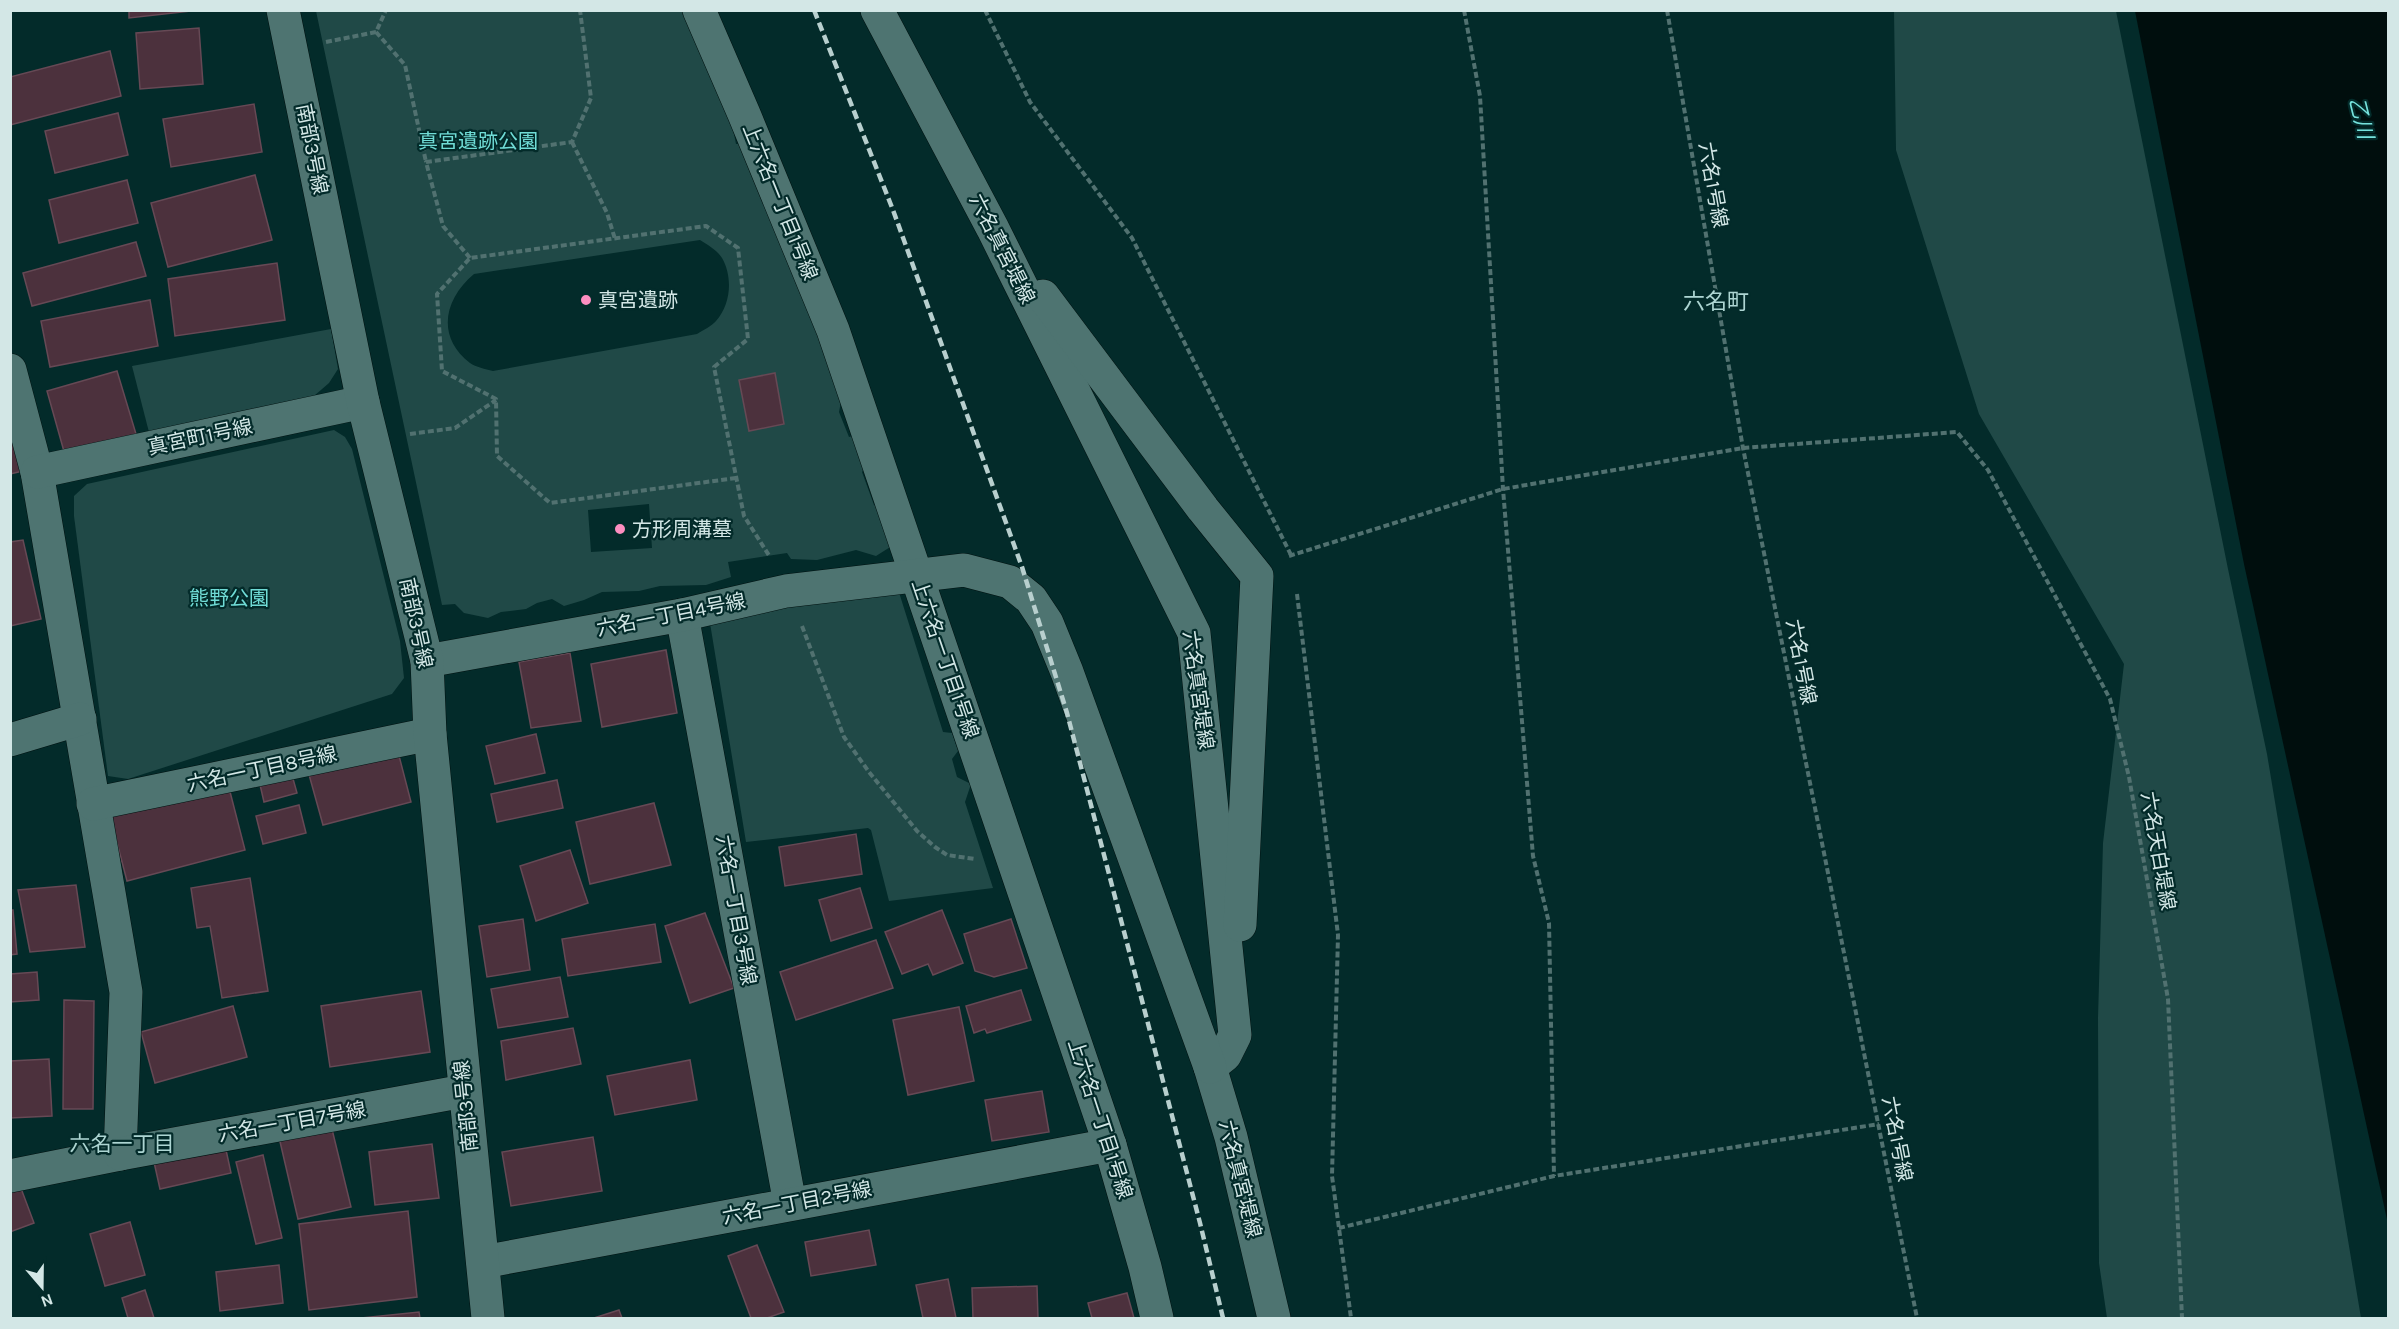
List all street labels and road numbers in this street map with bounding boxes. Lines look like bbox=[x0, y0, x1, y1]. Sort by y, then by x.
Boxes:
street label: 南部3号線 bbox=[292, 102, 332, 196]
street label: 上六名一丁目1号線 bbox=[738, 120, 822, 284]
street label: 六名1号線 bbox=[1694, 140, 1732, 230]
street label: 六名真宮堤線 bbox=[965, 190, 1039, 308]
street label: 真宮町1号線 bbox=[145, 415, 255, 459]
street label: 南部3号線 bbox=[395, 576, 437, 670]
street label: 上六名一丁目1号線 bbox=[907, 576, 983, 742]
street label: 六名一丁目4号線 bbox=[595, 589, 747, 641]
street label: 六名1号線 bbox=[1781, 617, 1821, 707]
street label: 六名真宮堤線 bbox=[1178, 629, 1218, 751]
street label: 六名一丁目8号線 bbox=[185, 742, 339, 796]
street label: 六名天白堤線 bbox=[2136, 790, 2180, 912]
street label: 六名一丁目3号線 bbox=[711, 833, 761, 987]
street label: 上六名一丁目1号線 bbox=[1063, 1036, 1137, 1202]
street label: 南部3号線 bbox=[450, 1059, 482, 1153]
street label: 六名1号線 bbox=[1877, 1094, 1917, 1184]
street label: 六名一丁目7号線 bbox=[216, 1098, 368, 1146]
street label: 六名真宮堤線 bbox=[1214, 1118, 1266, 1240]
street label: 六名一丁目2号線 bbox=[720, 1177, 874, 1229]

